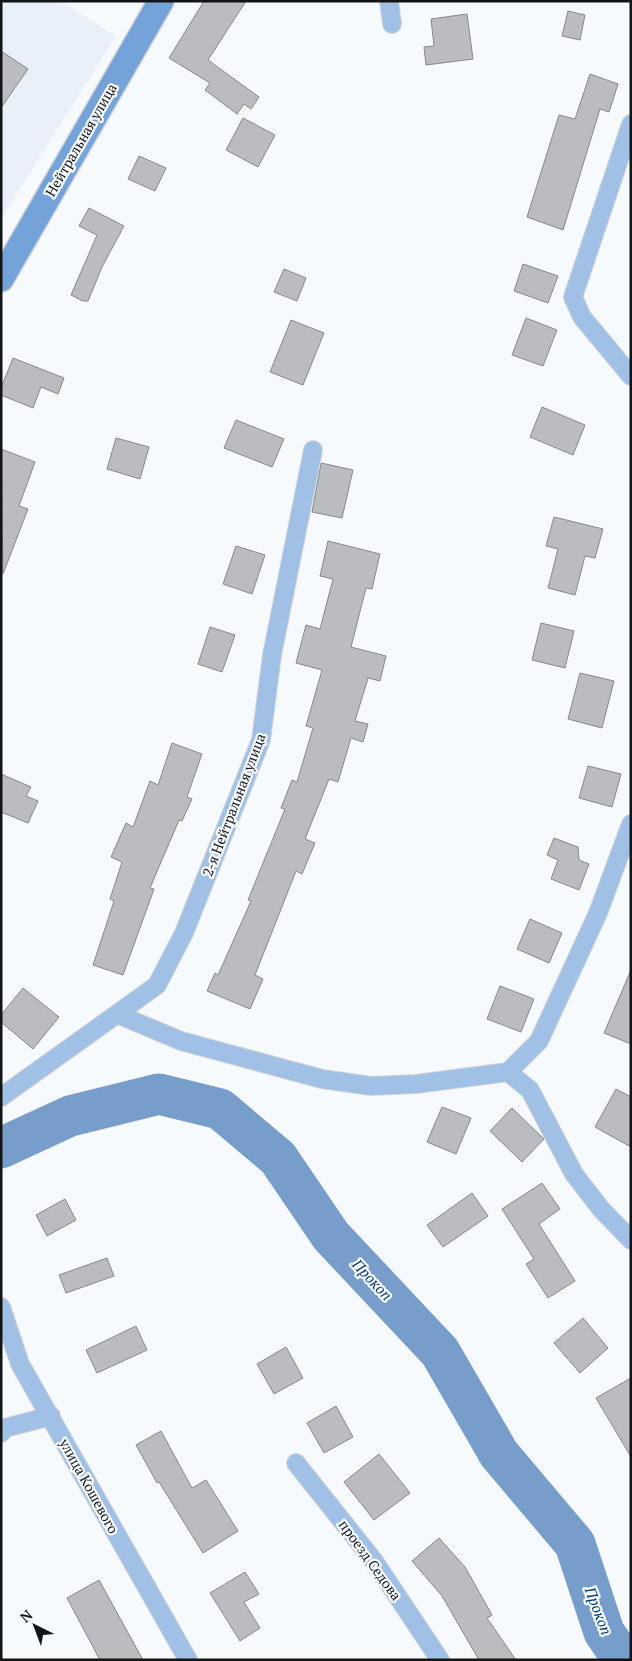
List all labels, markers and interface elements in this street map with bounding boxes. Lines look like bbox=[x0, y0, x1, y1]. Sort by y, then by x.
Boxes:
street label: Нейтральная улица bbox=[40, 80, 121, 200]
street label: 2-я Нейтральная улица bbox=[197, 731, 270, 879]
water label: Прокоп bbox=[348, 1254, 397, 1304]
street label: улица Кошевого bbox=[55, 1434, 124, 1537]
street label: проезд Седова bbox=[335, 1516, 406, 1604]
water label: Прокоп bbox=[580, 1583, 617, 1637]
north arrow bbox=[10, 1601, 60, 1651]
text: N bbox=[16, 1605, 37, 1627]

